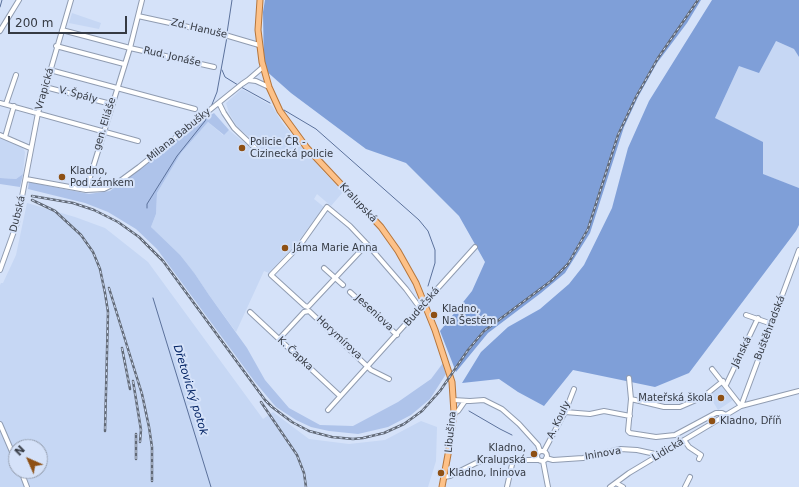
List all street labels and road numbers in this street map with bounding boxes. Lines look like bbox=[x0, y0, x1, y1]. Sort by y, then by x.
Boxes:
street label: Zd. Hanuše bbox=[170, 17, 228, 41]
street label: Rud. Jonáše bbox=[142, 45, 202, 69]
street label: Vrapická bbox=[33, 66, 57, 112]
street label: V. Špály bbox=[57, 84, 99, 106]
street label: gen. Eliáše bbox=[91, 96, 119, 152]
street label: Milana Babušky bbox=[145, 106, 213, 164]
street label: Kralupská bbox=[337, 181, 379, 225]
street label: Dubská bbox=[8, 194, 28, 234]
street label: Budečská bbox=[402, 285, 442, 329]
street label: Jeseniova bbox=[352, 292, 396, 334]
street label: Buštěhradská bbox=[752, 294, 788, 362]
street label: Horymírova bbox=[314, 314, 364, 362]
street label: K. Čapka bbox=[275, 335, 315, 373]
street label: Jánská bbox=[730, 335, 754, 369]
street label: A. Kouly bbox=[545, 399, 573, 441]
street label: Libušina bbox=[443, 411, 459, 453]
street label: Lidická bbox=[650, 436, 686, 464]
street label: Ininova bbox=[584, 445, 622, 463]

